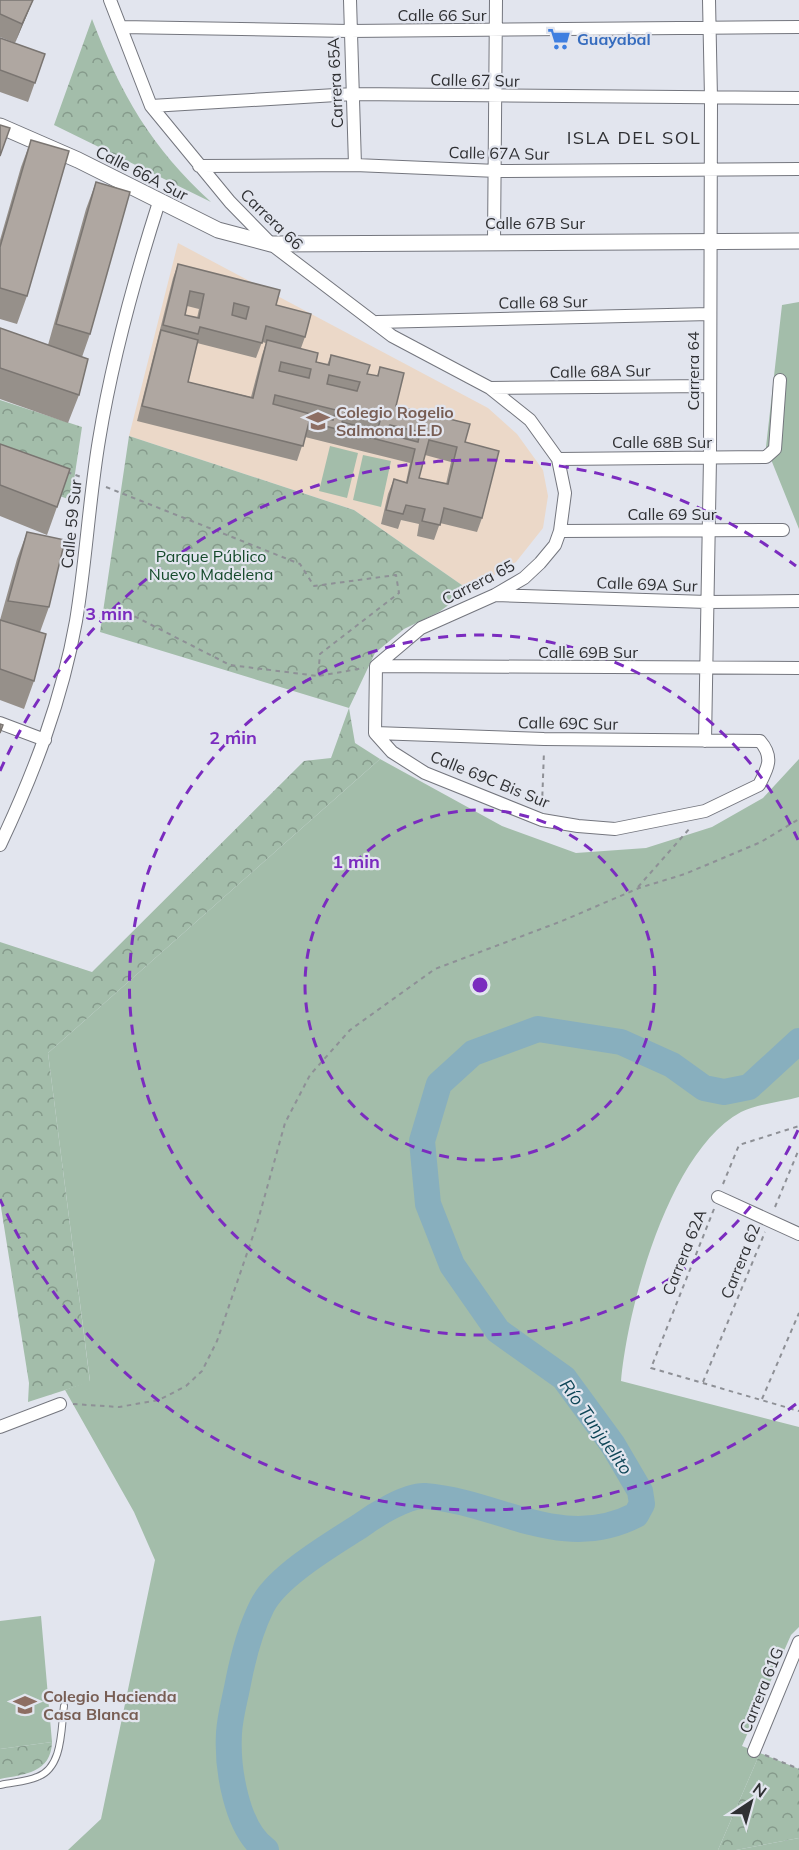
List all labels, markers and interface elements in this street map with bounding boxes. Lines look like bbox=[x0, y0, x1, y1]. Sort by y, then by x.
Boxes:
street label: Calle 66 Sur bbox=[397, 5, 487, 25]
supermarket icon: Guayabal bbox=[546, 26, 572, 52]
place label: Guayabal bbox=[577, 29, 651, 49]
street label: Carrera 65A bbox=[323, 37, 347, 129]
street label: Calle 67 Sur bbox=[430, 69, 520, 91]
district label: ISLA DEL SOL bbox=[567, 126, 701, 149]
street label: Calle 66A Sur bbox=[92, 141, 192, 205]
street label: Calle 67A Sur bbox=[448, 142, 550, 164]
street label: Carrera 66 bbox=[237, 184, 307, 254]
street label: Calle 67B Sur bbox=[485, 213, 585, 233]
street label: Calle 68 Sur bbox=[498, 291, 588, 313]
street label: Carrera 64 bbox=[683, 331, 703, 411]
street label: Calle 68A Sur bbox=[549, 360, 651, 382]
place label: Colegio Rogelio Salmona I.E.D bbox=[336, 402, 454, 440]
school or university icon: Colegio Rogelio Salmona I.E.D bbox=[305, 408, 331, 434]
street label: Calle 68B Sur bbox=[612, 432, 712, 452]
street label: Calle 59 Sur bbox=[56, 478, 86, 569]
street label: Calle 69 Sur bbox=[627, 504, 717, 524]
park label: Parque Público Nuevo Madelena bbox=[149, 546, 273, 584]
street label: Carrera 65 bbox=[438, 555, 518, 609]
street label: Calle 69A Sur bbox=[596, 572, 698, 596]
text: 3 min bbox=[85, 602, 133, 625]
street label: Calle 69B Sur bbox=[538, 642, 638, 662]
street label: Calle 69C Sur bbox=[518, 712, 618, 734]
text: 2 min bbox=[209, 726, 257, 749]
street label: Calle 69C Bis Sur bbox=[427, 746, 553, 812]
text: 1 min bbox=[332, 850, 380, 873]
centre of rings bbox=[470, 975, 490, 995]
street label: Carrera 62A bbox=[658, 1206, 710, 1298]
street label: Carrera 62 bbox=[716, 1221, 764, 1301]
water label: Río Tunjuelito bbox=[555, 1374, 638, 1479]
street label: Carrera 61G bbox=[735, 1644, 787, 1736]
place label: Colegio Hacienda Casa Blanca bbox=[43, 1686, 177, 1724]
school or university icon: Colegio Hacienda Casa Blanca bbox=[12, 1692, 38, 1718]
north arrow bbox=[721, 1772, 781, 1832]
text: N bbox=[749, 1778, 771, 1802]

